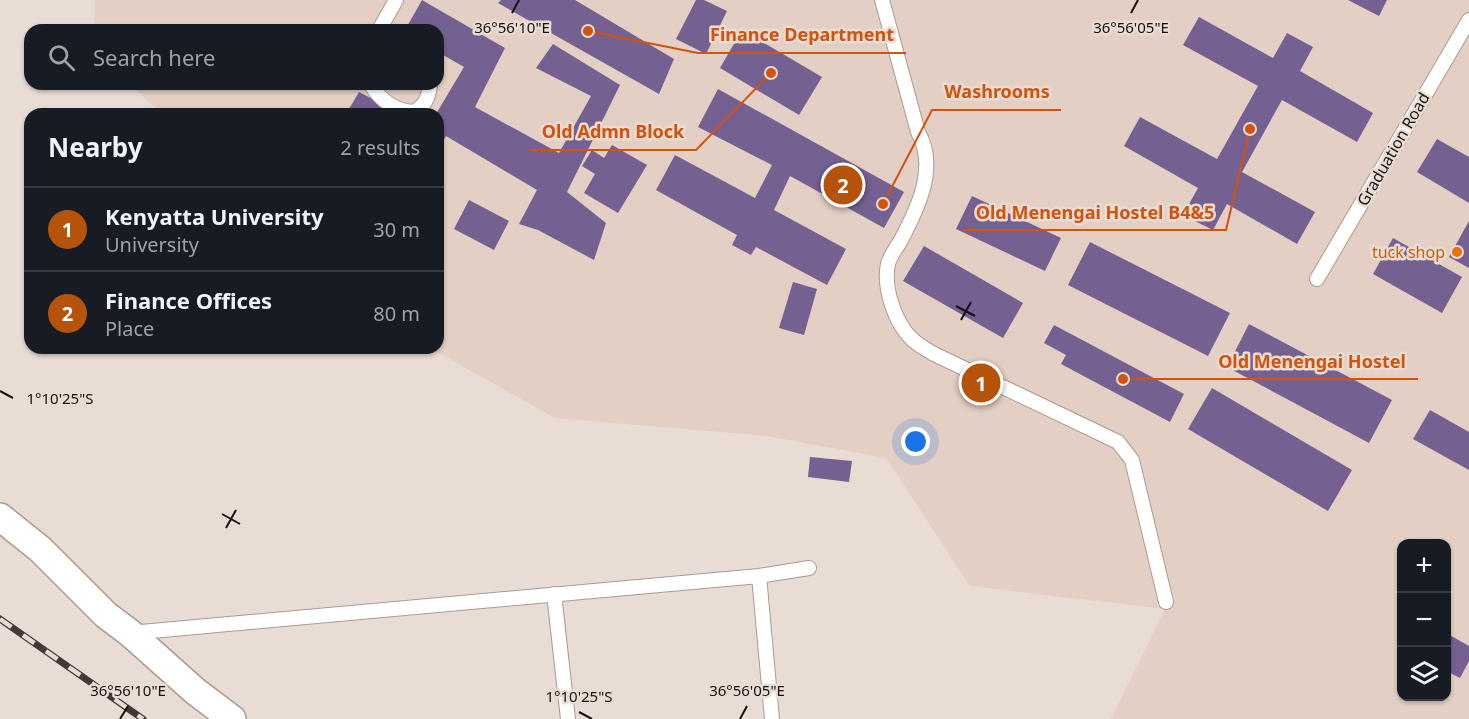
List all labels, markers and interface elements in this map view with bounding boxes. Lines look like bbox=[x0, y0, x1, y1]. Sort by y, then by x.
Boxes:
text: 36°56'10"E bbox=[474, 17, 550, 37]
callout: Finance Department bbox=[698, 17, 906, 53]
text: 36°56'05"E bbox=[1093, 17, 1169, 37]
text: Finance Department bbox=[710, 22, 894, 46]
search box bbox=[24, 24, 444, 90]
icon: search bbox=[45, 41, 78, 74]
text: Search here bbox=[93, 42, 215, 72]
callout: Washrooms bbox=[932, 74, 1061, 110]
text: Washrooms bbox=[944, 79, 1050, 103]
street label: Graduation Road bbox=[1352, 88, 1434, 210]
callout: Old Admn Block bbox=[530, 114, 696, 150]
text: Old Admn Block bbox=[542, 119, 685, 143]
text: Nearby bbox=[48, 129, 143, 165]
text: 2 results bbox=[340, 134, 420, 161]
pin: 2 bbox=[824, 162, 862, 207]
callout: Old Menengai Hostel B4&5 bbox=[964, 194, 1226, 230]
text: Old Menengai Hostel B4&5 bbox=[976, 200, 1214, 224]
text: Kenyatta University bbox=[105, 201, 324, 231]
text: 1 bbox=[62, 216, 73, 243]
text: 30 m bbox=[373, 216, 420, 243]
text: University bbox=[105, 231, 199, 258]
place label: tuck shop bbox=[1372, 241, 1445, 263]
marker: tuck shop bbox=[1450, 245, 1464, 259]
text: Finance Offices bbox=[105, 285, 272, 315]
text: 2 bbox=[62, 300, 73, 327]
text: 80 m bbox=[373, 300, 420, 327]
text: Place bbox=[105, 315, 154, 342]
callout: Old Menengai Hostel bbox=[1206, 343, 1418, 379]
text: Old Menengai Hostel bbox=[1218, 349, 1406, 373]
pin: 1 bbox=[962, 360, 1000, 406]
text: 1°10'25"S bbox=[26, 388, 94, 408]
your location bbox=[901, 427, 930, 456]
map controls bbox=[1397, 539, 1451, 701]
button: + bbox=[1397, 539, 1451, 593]
button: − bbox=[1397, 593, 1451, 647]
button: layers bbox=[1397, 647, 1451, 701]
text: 36°56'10"E bbox=[90, 680, 166, 700]
text: 36°56'05"E bbox=[709, 680, 785, 700]
text: 1°10'25"S bbox=[545, 686, 613, 706]

